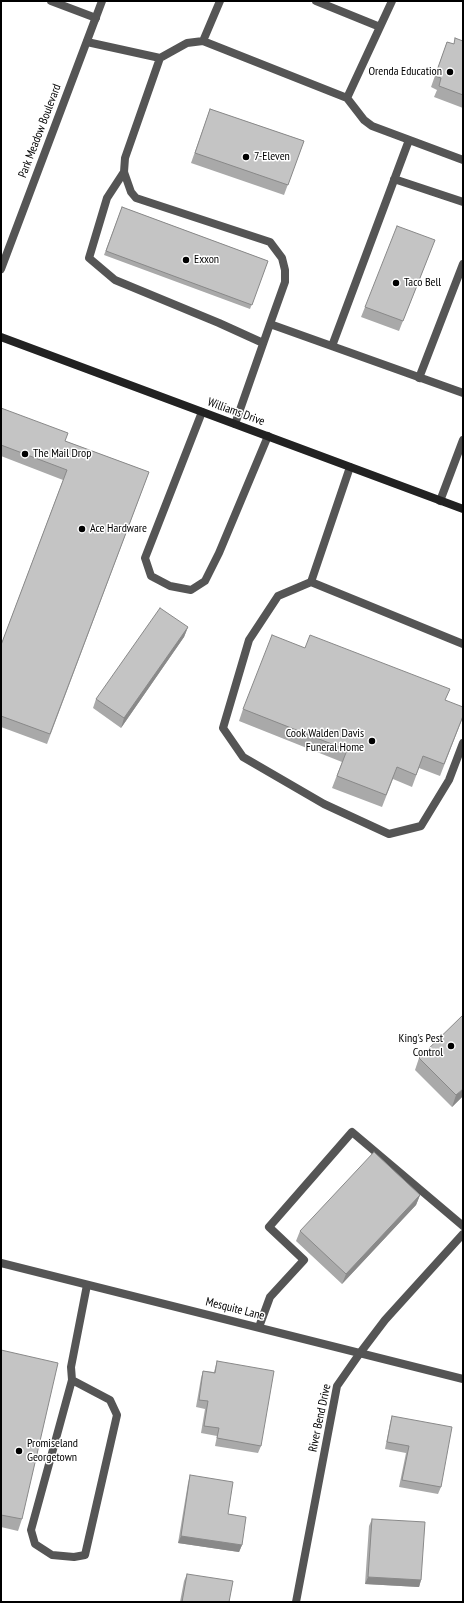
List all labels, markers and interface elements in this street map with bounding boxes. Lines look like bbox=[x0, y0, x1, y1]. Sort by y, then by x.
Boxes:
place label: Orenda Education bbox=[368, 65, 442, 79]
marker: Orenda Education bbox=[445, 67, 455, 77]
street label: Park Meadow Boulevard bbox=[16, 82, 64, 180]
place label: 7-Eleven bbox=[254, 150, 290, 164]
marker: 7-Eleven bbox=[241, 152, 251, 162]
place label: Exxon bbox=[194, 253, 219, 267]
marker: Exxon bbox=[181, 255, 191, 265]
place label: Taco Bell bbox=[404, 276, 441, 290]
marker: Taco Bell bbox=[391, 278, 401, 288]
street label: Williams Drive bbox=[205, 395, 267, 429]
place label: The Mail Drop bbox=[33, 447, 92, 461]
marker: The Mail Drop bbox=[20, 449, 30, 459]
place label: Ace Hardware bbox=[90, 522, 147, 536]
marker: Ace Hardware bbox=[77, 524, 87, 534]
place label: Cook Walden Davis Funeral Home bbox=[286, 727, 364, 755]
marker: Cook Walden Davis Funeral Home bbox=[367, 736, 377, 746]
place label: King's Pest Control bbox=[399, 1032, 443, 1060]
marker: King's Pest Control bbox=[446, 1041, 456, 1051]
street label: Mesquite Lane bbox=[204, 1295, 266, 1323]
street label: River Bend Drive bbox=[306, 1383, 334, 1453]
place label: Promiseland Georgetown bbox=[27, 1437, 78, 1465]
marker: Promiseland Georgetown bbox=[14, 1446, 24, 1456]

